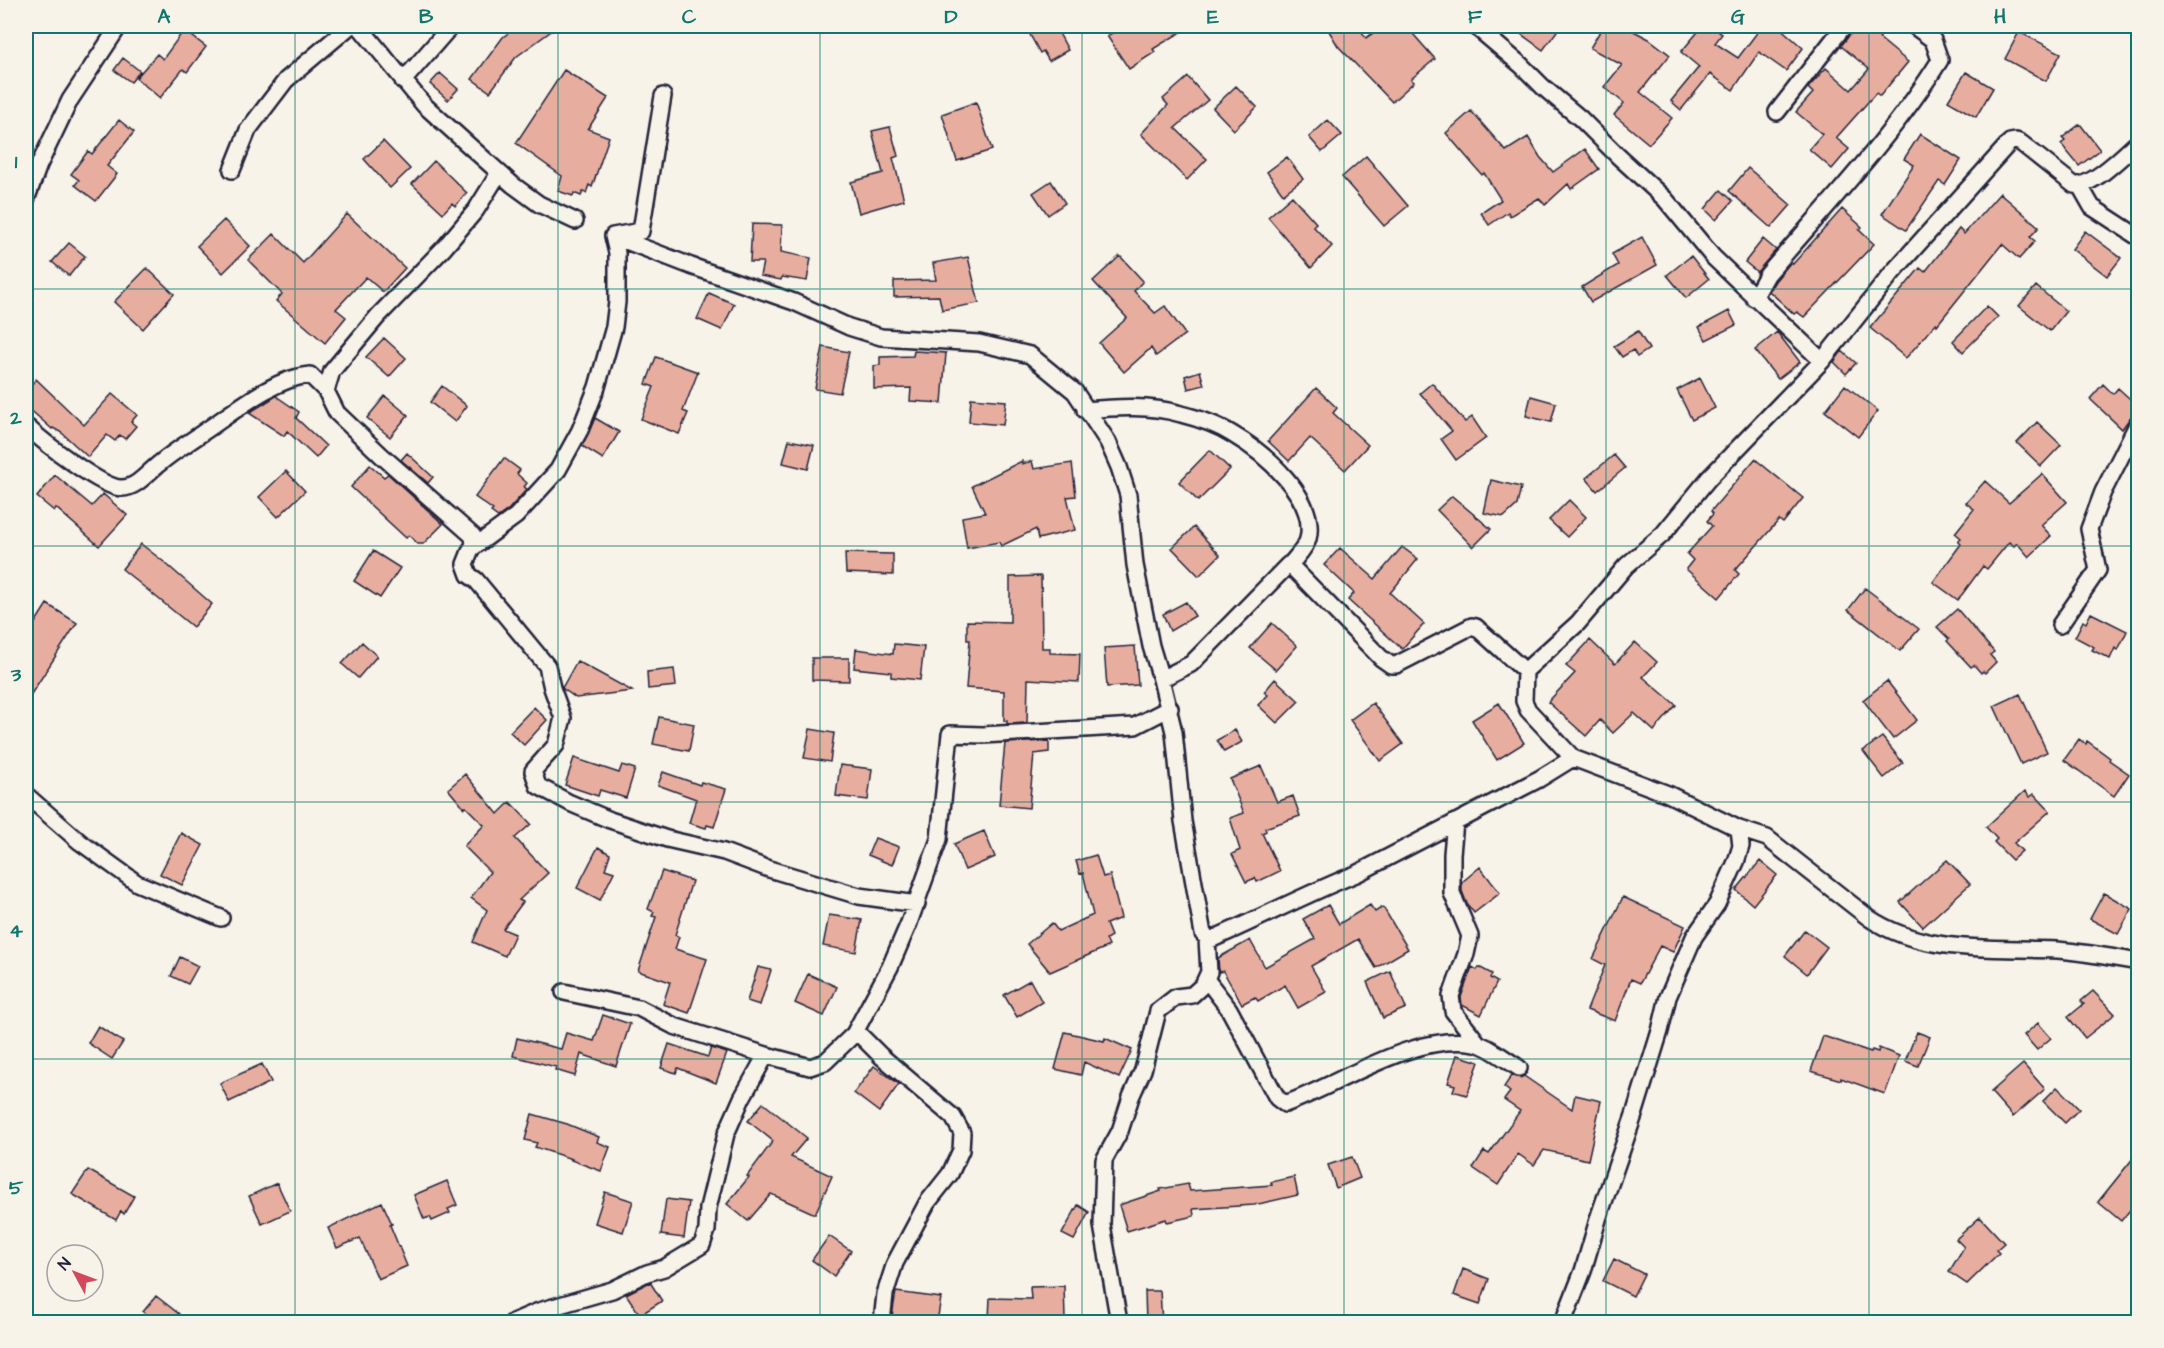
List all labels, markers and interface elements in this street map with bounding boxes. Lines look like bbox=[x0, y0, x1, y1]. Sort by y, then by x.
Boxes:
text: A bbox=[158, 3, 171, 31]
text: B bbox=[419, 3, 434, 31]
text: C bbox=[682, 3, 697, 31]
text: D bbox=[945, 3, 958, 31]
text: E bbox=[1207, 3, 1219, 31]
text: F bbox=[1468, 3, 1483, 31]
text: G bbox=[1731, 3, 1745, 31]
text: H bbox=[1994, 3, 2006, 31]
text: 1 bbox=[15, 148, 18, 176]
text: 2 bbox=[9, 404, 22, 432]
text: 3 bbox=[10, 661, 22, 689]
text: 4 bbox=[9, 917, 23, 945]
text: 5 bbox=[9, 1174, 24, 1202]
north arrow bbox=[45, 1243, 105, 1303]
text: N bbox=[53, 1253, 76, 1275]

